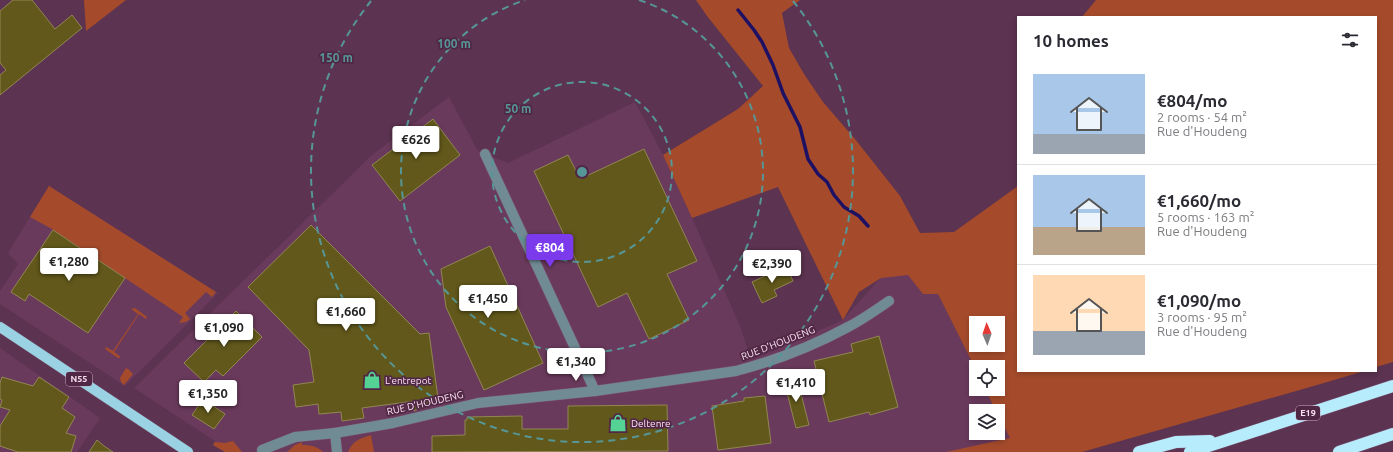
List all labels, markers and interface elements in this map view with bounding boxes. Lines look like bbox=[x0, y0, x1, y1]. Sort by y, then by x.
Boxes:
icon: filters bbox=[1339, 29, 1361, 51]
text: 10 homes bbox=[1033, 31, 1109, 50]
text: 100 m bbox=[437, 37, 471, 50]
text: 150 m bbox=[319, 51, 353, 64]
icon: home bbox=[1065, 90, 1113, 138]
text: €804/mo bbox=[1157, 91, 1227, 110]
text: 50 m bbox=[505, 102, 531, 115]
text: 2 rooms · 54 m² bbox=[1157, 110, 1247, 124]
text: Rue d'Houdeng bbox=[1157, 124, 1247, 138]
pin: €626 bbox=[392, 126, 440, 160]
text: €626 bbox=[401, 132, 431, 146]
centre of rings bbox=[575, 165, 589, 179]
icon: home bbox=[1065, 191, 1113, 239]
text: €1,660/mo bbox=[1157, 191, 1241, 210]
text: 5 rooms · 163 m² bbox=[1157, 210, 1254, 224]
text: Rue d'Houdeng bbox=[1157, 224, 1247, 238]
pin: €804 bbox=[526, 234, 574, 268]
text: €804 bbox=[535, 240, 565, 254]
pin: €1,280 bbox=[36, 248, 102, 282]
pin: €2,390 bbox=[739, 250, 805, 284]
text: €1,280 bbox=[49, 254, 89, 268]
text: €2,390 bbox=[752, 256, 792, 270]
pin: €1,450 bbox=[455, 285, 521, 319]
text: €1,450 bbox=[468, 291, 508, 305]
icon: home bbox=[1065, 291, 1113, 339]
text: €1,090/mo bbox=[1157, 291, 1241, 310]
pin: €1,660 bbox=[313, 298, 379, 332]
text: €1,660 bbox=[326, 304, 366, 318]
text: 3 rooms · 95 m² bbox=[1157, 310, 1247, 324]
pin: €1,090 bbox=[191, 314, 257, 348]
north arrow bbox=[969, 316, 1005, 352]
map controls bbox=[969, 316, 1005, 440]
text: €1,090 bbox=[204, 320, 244, 334]
street label: RUE D'HOUDENG bbox=[739, 324, 817, 362]
text: Rue d'Houdeng bbox=[1157, 324, 1247, 338]
pin: €1,340 bbox=[543, 348, 609, 382]
text: €1,340 bbox=[556, 354, 596, 368]
button: locate bbox=[969, 360, 1005, 396]
pin: €1,410 bbox=[763, 369, 829, 403]
shop icon: L'entrepot bbox=[362, 370, 382, 390]
road number: N55 bbox=[66, 372, 92, 386]
place label: L'entrepot bbox=[385, 375, 432, 386]
text: €1,410 bbox=[776, 375, 816, 389]
pin: €1,350 bbox=[175, 380, 241, 414]
text: €1,350 bbox=[188, 386, 228, 400]
street label: RUE D'HOUDENG bbox=[386, 389, 464, 417]
button: layers bbox=[969, 404, 1005, 440]
road number: E19 bbox=[1296, 406, 1320, 420]
shop icon: Deltenre bbox=[608, 413, 628, 433]
place label: Deltenre bbox=[631, 418, 671, 429]

